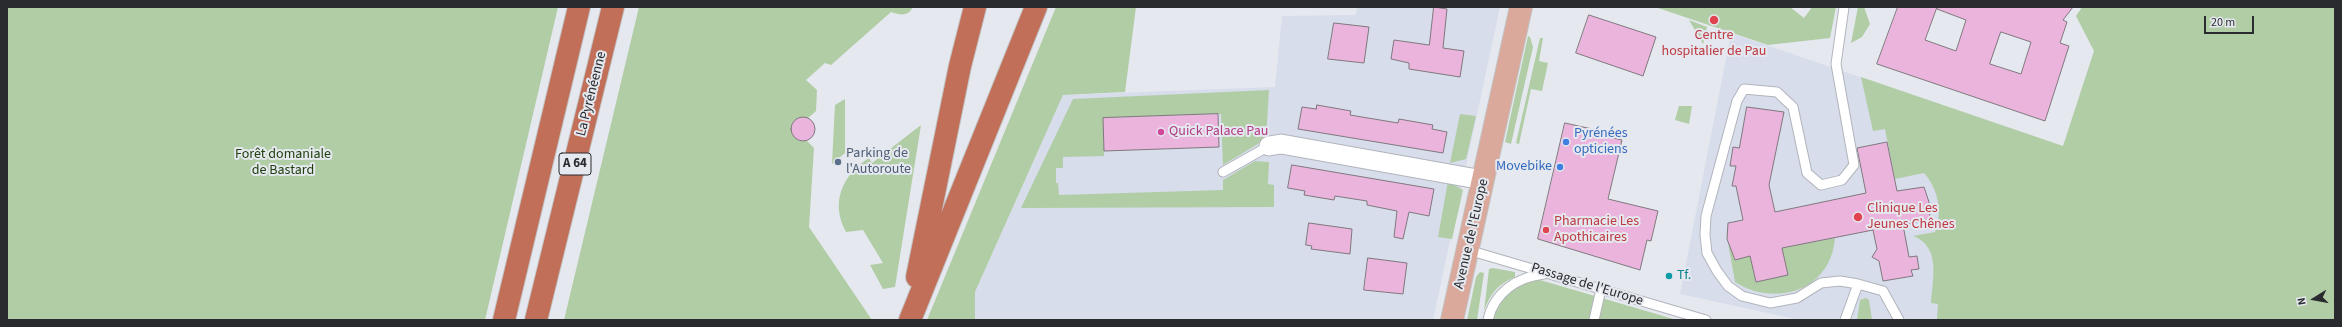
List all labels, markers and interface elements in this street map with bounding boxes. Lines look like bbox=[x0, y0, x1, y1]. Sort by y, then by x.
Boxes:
scale bar bbox=[2206, 8, 2256, 34]
marker: Centre hospitalier de Pau bbox=[1708, 14, 1720, 26]
text: 20 m bbox=[2211, 14, 2235, 31]
place label: Centre hospitalier de Pau bbox=[1662, 28, 1766, 60]
street label: La Pyrénéenne bbox=[573, 50, 611, 138]
place label: Quick Palace Pau bbox=[1169, 124, 1268, 140]
place label: Pyrénées opticiens bbox=[1574, 126, 1628, 158]
marker: Quick Palace Pau bbox=[1156, 127, 1166, 137]
marker: Pyrénées opticiens bbox=[1561, 137, 1571, 147]
place label: Parking de l'Autoroute bbox=[846, 146, 911, 178]
park label: Forêt domaniale de Bastard bbox=[235, 147, 331, 180]
road number: A 64 bbox=[559, 153, 591, 175]
marker: Parking de l'Autoroute bbox=[833, 157, 843, 167]
place label: Movebike bbox=[1496, 159, 1552, 175]
marker: Movebike bbox=[1555, 162, 1565, 172]
street label: Avenue de l'Europe bbox=[1451, 177, 1493, 291]
place label: Clinique Les Jeunes Chênes bbox=[1867, 201, 1955, 234]
marker: Clinique Les Jeunes Chênes bbox=[1852, 211, 1864, 223]
place label: Pharmacie Les Apothicaires bbox=[1554, 214, 1639, 246]
marker: Pharmacie Les Apothicaires bbox=[1541, 225, 1551, 235]
street label: Passage de l'Europe bbox=[1529, 260, 1645, 310]
place label: Tf. bbox=[1677, 268, 1691, 284]
marker: Tf. bbox=[1664, 271, 1674, 281]
north arrow bbox=[2294, 279, 2334, 319]
text: N bbox=[2294, 296, 2310, 306]

